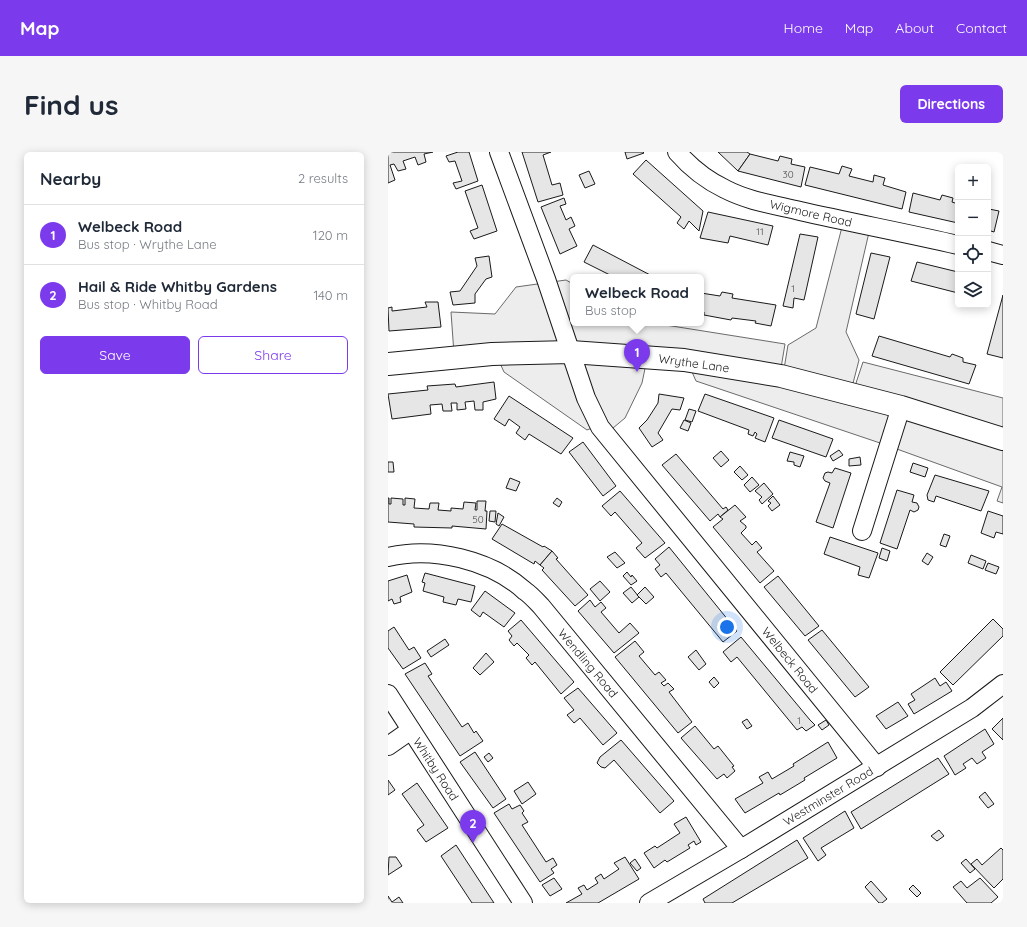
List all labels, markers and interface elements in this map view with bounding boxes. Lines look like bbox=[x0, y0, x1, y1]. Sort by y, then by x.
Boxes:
text: Map bbox=[20, 16, 59, 40]
text: Home bbox=[784, 19, 823, 37]
text: Map bbox=[845, 19, 873, 37]
text: About bbox=[895, 19, 934, 37]
text: Contact bbox=[956, 19, 1007, 37]
button: Directions bbox=[900, 85, 1003, 123]
text: Find us bbox=[24, 87, 118, 122]
map controls bbox=[955, 164, 991, 308]
button: + bbox=[955, 164, 991, 200]
text: Nearby bbox=[40, 168, 101, 189]
house number: 30 bbox=[782, 168, 794, 181]
text: 2 results bbox=[298, 170, 348, 186]
street label: Wigmore Road bbox=[768, 196, 854, 230]
button: − bbox=[955, 200, 991, 236]
text: Welbeck Road bbox=[78, 217, 182, 236]
house number: 11 bbox=[756, 225, 764, 238]
text: 1 bbox=[50, 227, 56, 243]
text: 120 m bbox=[313, 227, 348, 243]
text: Bus stop · Wrythe Lane bbox=[78, 236, 217, 252]
button: locate bbox=[955, 236, 991, 272]
button: layers bbox=[955, 272, 991, 308]
popup bbox=[570, 274, 704, 326]
text: Hail & Ride Whitby Gardens bbox=[78, 277, 277, 296]
house number: 1 bbox=[791, 282, 795, 295]
text: Welbeck Road bbox=[585, 283, 689, 302]
text: 2 bbox=[49, 287, 57, 303]
text: 140 m bbox=[313, 287, 348, 303]
text: Bus stop · Whitby Road bbox=[78, 296, 218, 312]
text: Bus stop bbox=[585, 302, 637, 318]
button: Save bbox=[40, 336, 190, 374]
button: Share bbox=[198, 336, 348, 374]
pin: 1 bbox=[624, 339, 650, 372]
street label: Wrythe Lane bbox=[658, 351, 731, 375]
house number: 50 bbox=[472, 513, 484, 526]
your location bbox=[717, 617, 737, 637]
street label: Welbeck Road bbox=[759, 624, 821, 696]
street label: Wendling Road bbox=[555, 626, 621, 700]
house number: 1 bbox=[797, 714, 801, 727]
street label: Whitby Road bbox=[410, 735, 462, 803]
street label: Westminster Road bbox=[780, 763, 876, 829]
pin: 2 bbox=[460, 810, 486, 843]

